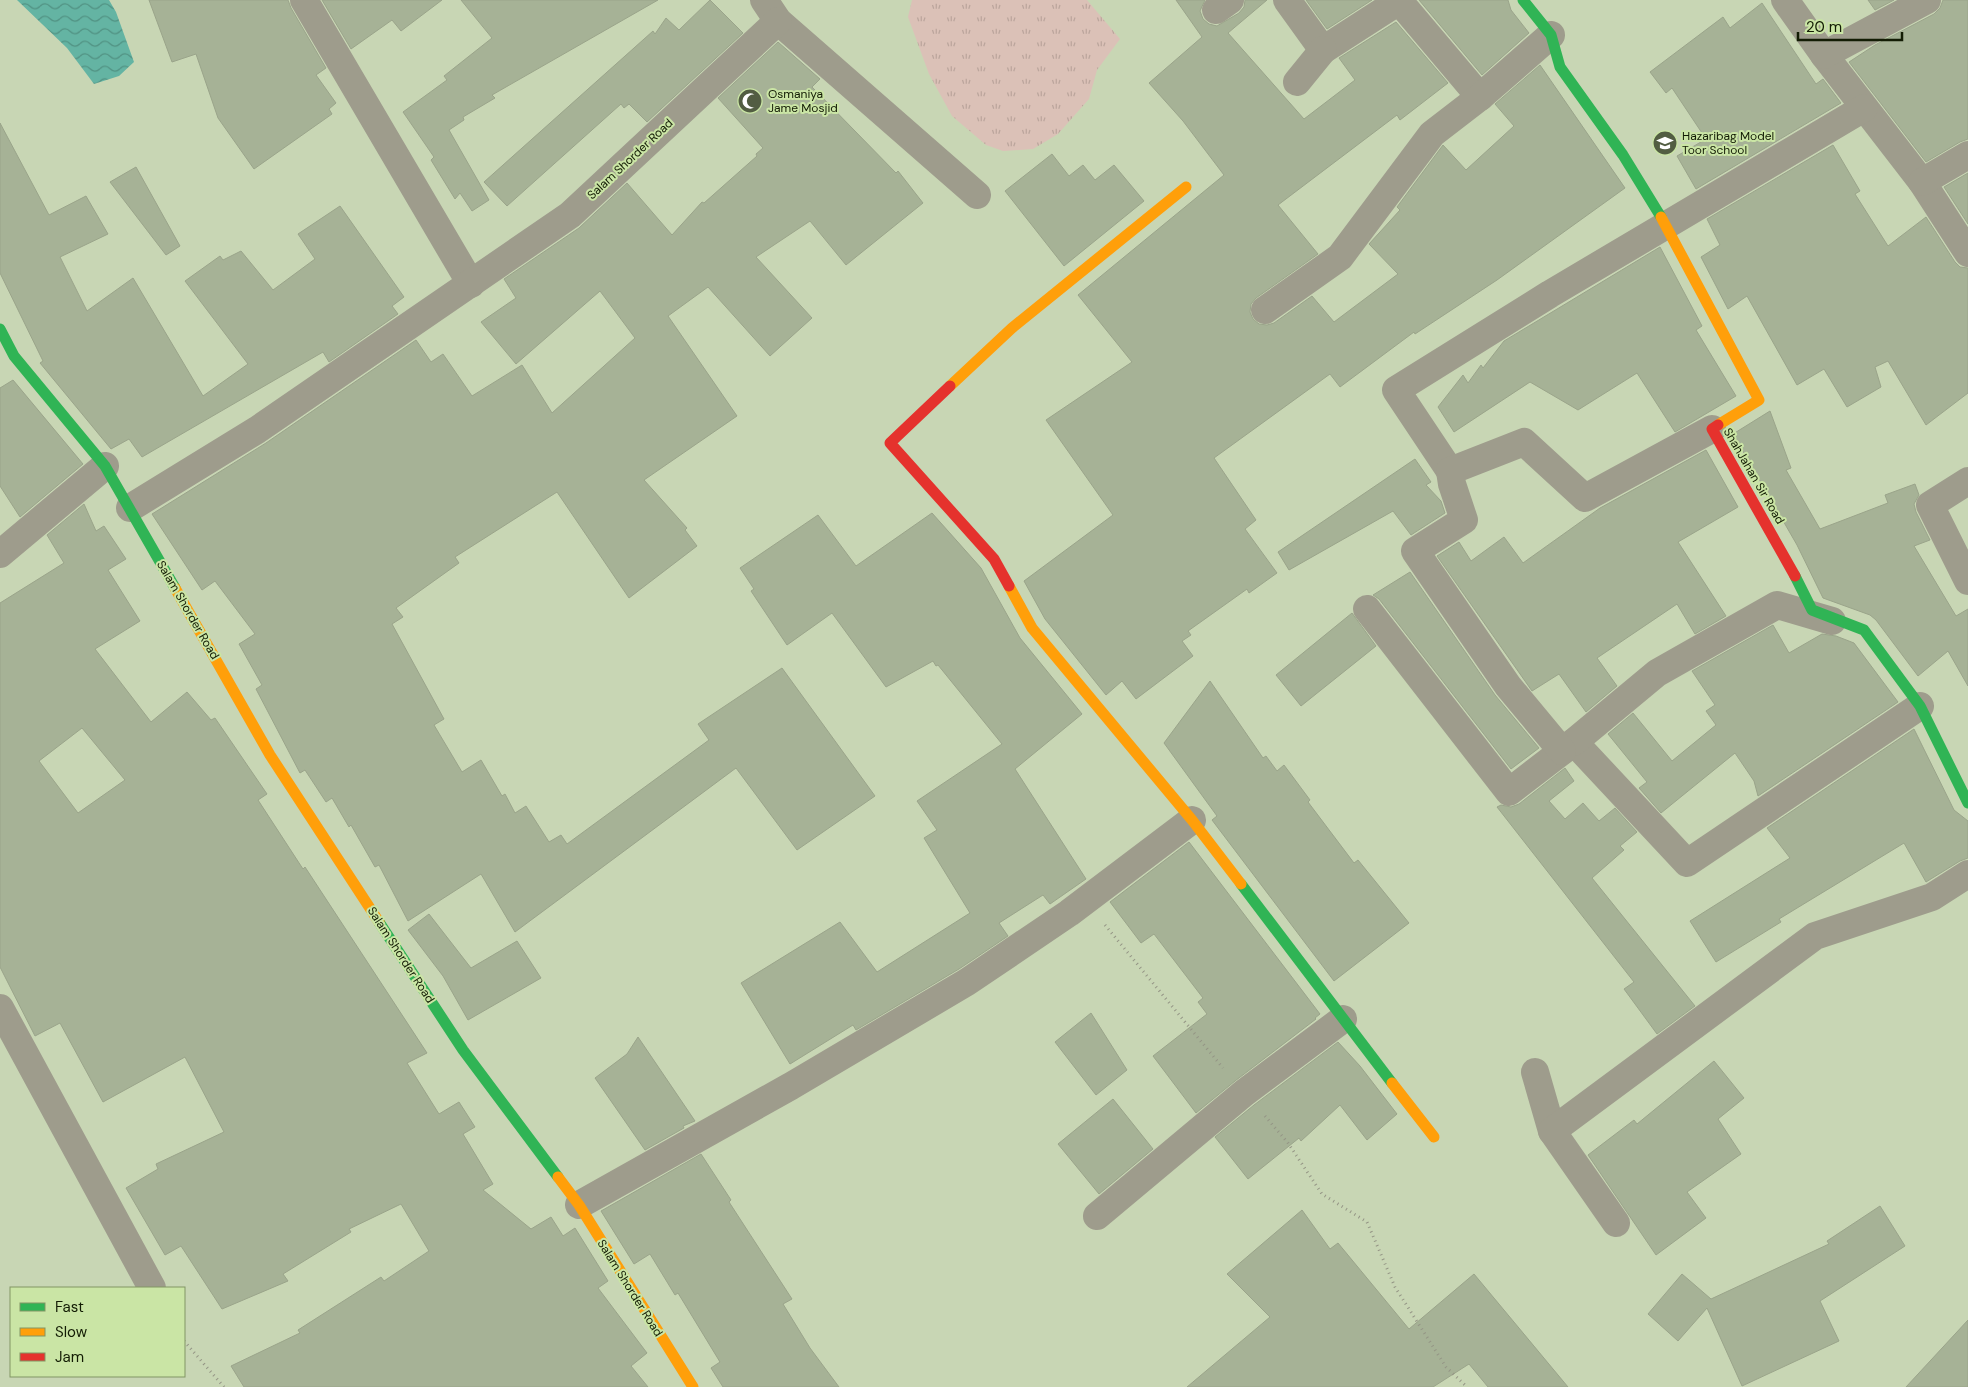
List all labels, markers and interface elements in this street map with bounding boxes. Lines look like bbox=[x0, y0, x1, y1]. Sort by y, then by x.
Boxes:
scale bar bbox=[1798, 10, 1902, 42]
text: 20 m bbox=[1806, 17, 1842, 37]
place label: Osmaniya Jame Mosjid bbox=[768, 86, 838, 116]
mosque icon: Osmaniya Jame Mosjid bbox=[737, 88, 763, 114]
street label: Salam Shorder Road bbox=[584, 115, 676, 203]
place label: Hazaribag Model Toor School bbox=[1682, 128, 1774, 158]
school or university icon: Hazaribag Model Toor School bbox=[1652, 130, 1678, 156]
street label: ShahJahan Sir Road bbox=[1720, 425, 1788, 527]
street label: Salam Shorder Road bbox=[153, 558, 223, 662]
street label: Salam Shorder Road bbox=[364, 904, 438, 1006]
street label: Salam Shorder Road bbox=[594, 1236, 666, 1340]
legend bbox=[10, 1287, 185, 1377]
text: Fast bbox=[55, 1297, 84, 1317]
text: Slow bbox=[55, 1322, 88, 1342]
text: Jam bbox=[55, 1347, 84, 1367]

